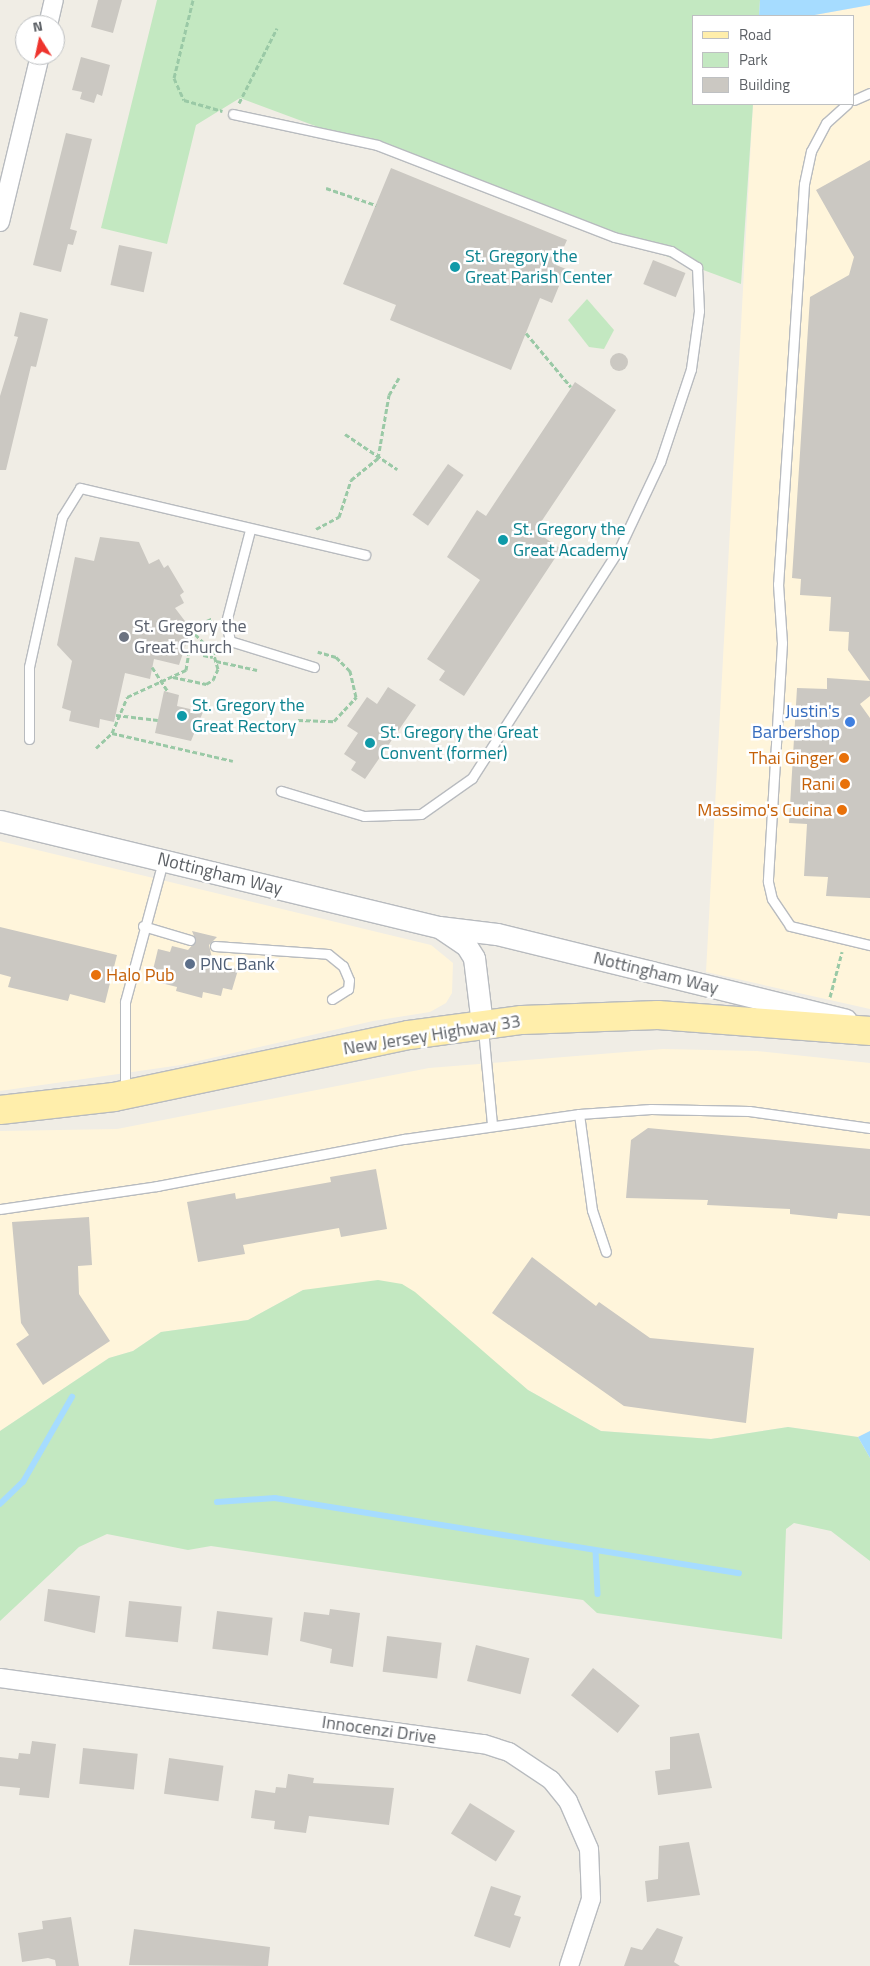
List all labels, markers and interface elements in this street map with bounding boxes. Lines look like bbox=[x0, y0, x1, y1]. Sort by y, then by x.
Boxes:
north arrow bbox=[15, 15, 65, 65]
text: N bbox=[31, 15, 44, 37]
legend bbox=[692, 15, 855, 105]
text: Road bbox=[739, 23, 771, 46]
text: Park bbox=[739, 48, 768, 71]
text: Building bbox=[739, 73, 790, 96]
place label: St. Gregory the Great Parish Center bbox=[465, 246, 612, 288]
marker: St. Gregory the Great Parish Center bbox=[449, 261, 461, 273]
place label: St. Gregory the Great Academy bbox=[513, 519, 628, 562]
marker: St. Gregory the Great Academy bbox=[497, 534, 509, 546]
place label: St. Gregory the Great Church bbox=[134, 616, 247, 659]
marker: St. Gregory the Great Church bbox=[118, 631, 130, 643]
place label: St. Gregory the Great Rectory bbox=[192, 695, 305, 738]
place label: Justin's Barbershop bbox=[752, 701, 840, 744]
marker: St. Gregory the Great Rectory bbox=[176, 710, 188, 722]
marker: Justin's Barbershop bbox=[844, 716, 856, 728]
place label: St. Gregory the Great Convent (former) bbox=[380, 722, 538, 764]
marker: St. Gregory the Great Convent (former) bbox=[364, 737, 376, 749]
place label: Thai Ginger bbox=[749, 747, 834, 769]
marker: Thai Ginger bbox=[838, 752, 850, 764]
place label: Rani bbox=[801, 773, 835, 795]
marker: Rani bbox=[839, 778, 851, 790]
place label: Massimo's Cucina bbox=[697, 799, 832, 821]
marker: Massimo's Cucina bbox=[836, 804, 848, 816]
street label: Nottingham Way bbox=[155, 848, 285, 900]
street label: Nottingham Way bbox=[591, 947, 721, 999]
place label: PNC Bank bbox=[200, 953, 275, 975]
marker: PNC Bank bbox=[184, 958, 196, 970]
place label: Halo Pub bbox=[106, 964, 174, 986]
marker: Halo Pub bbox=[90, 969, 102, 981]
street label: New Jersey Highway 33 bbox=[342, 1010, 522, 1060]
street label: Innocenzi Drive bbox=[320, 1711, 438, 1749]

